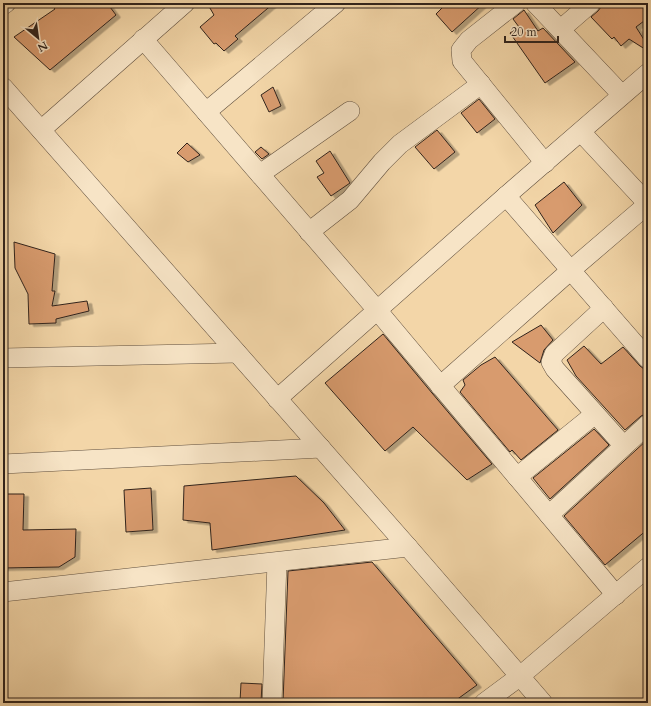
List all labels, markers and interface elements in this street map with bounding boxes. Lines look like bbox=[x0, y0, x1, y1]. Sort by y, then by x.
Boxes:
north arrow bbox=[18, 18, 58, 58]
scale bar bbox=[505, 18, 558, 44]
text: 20 m bbox=[511, 24, 538, 40]
text: N bbox=[34, 37, 50, 55]

